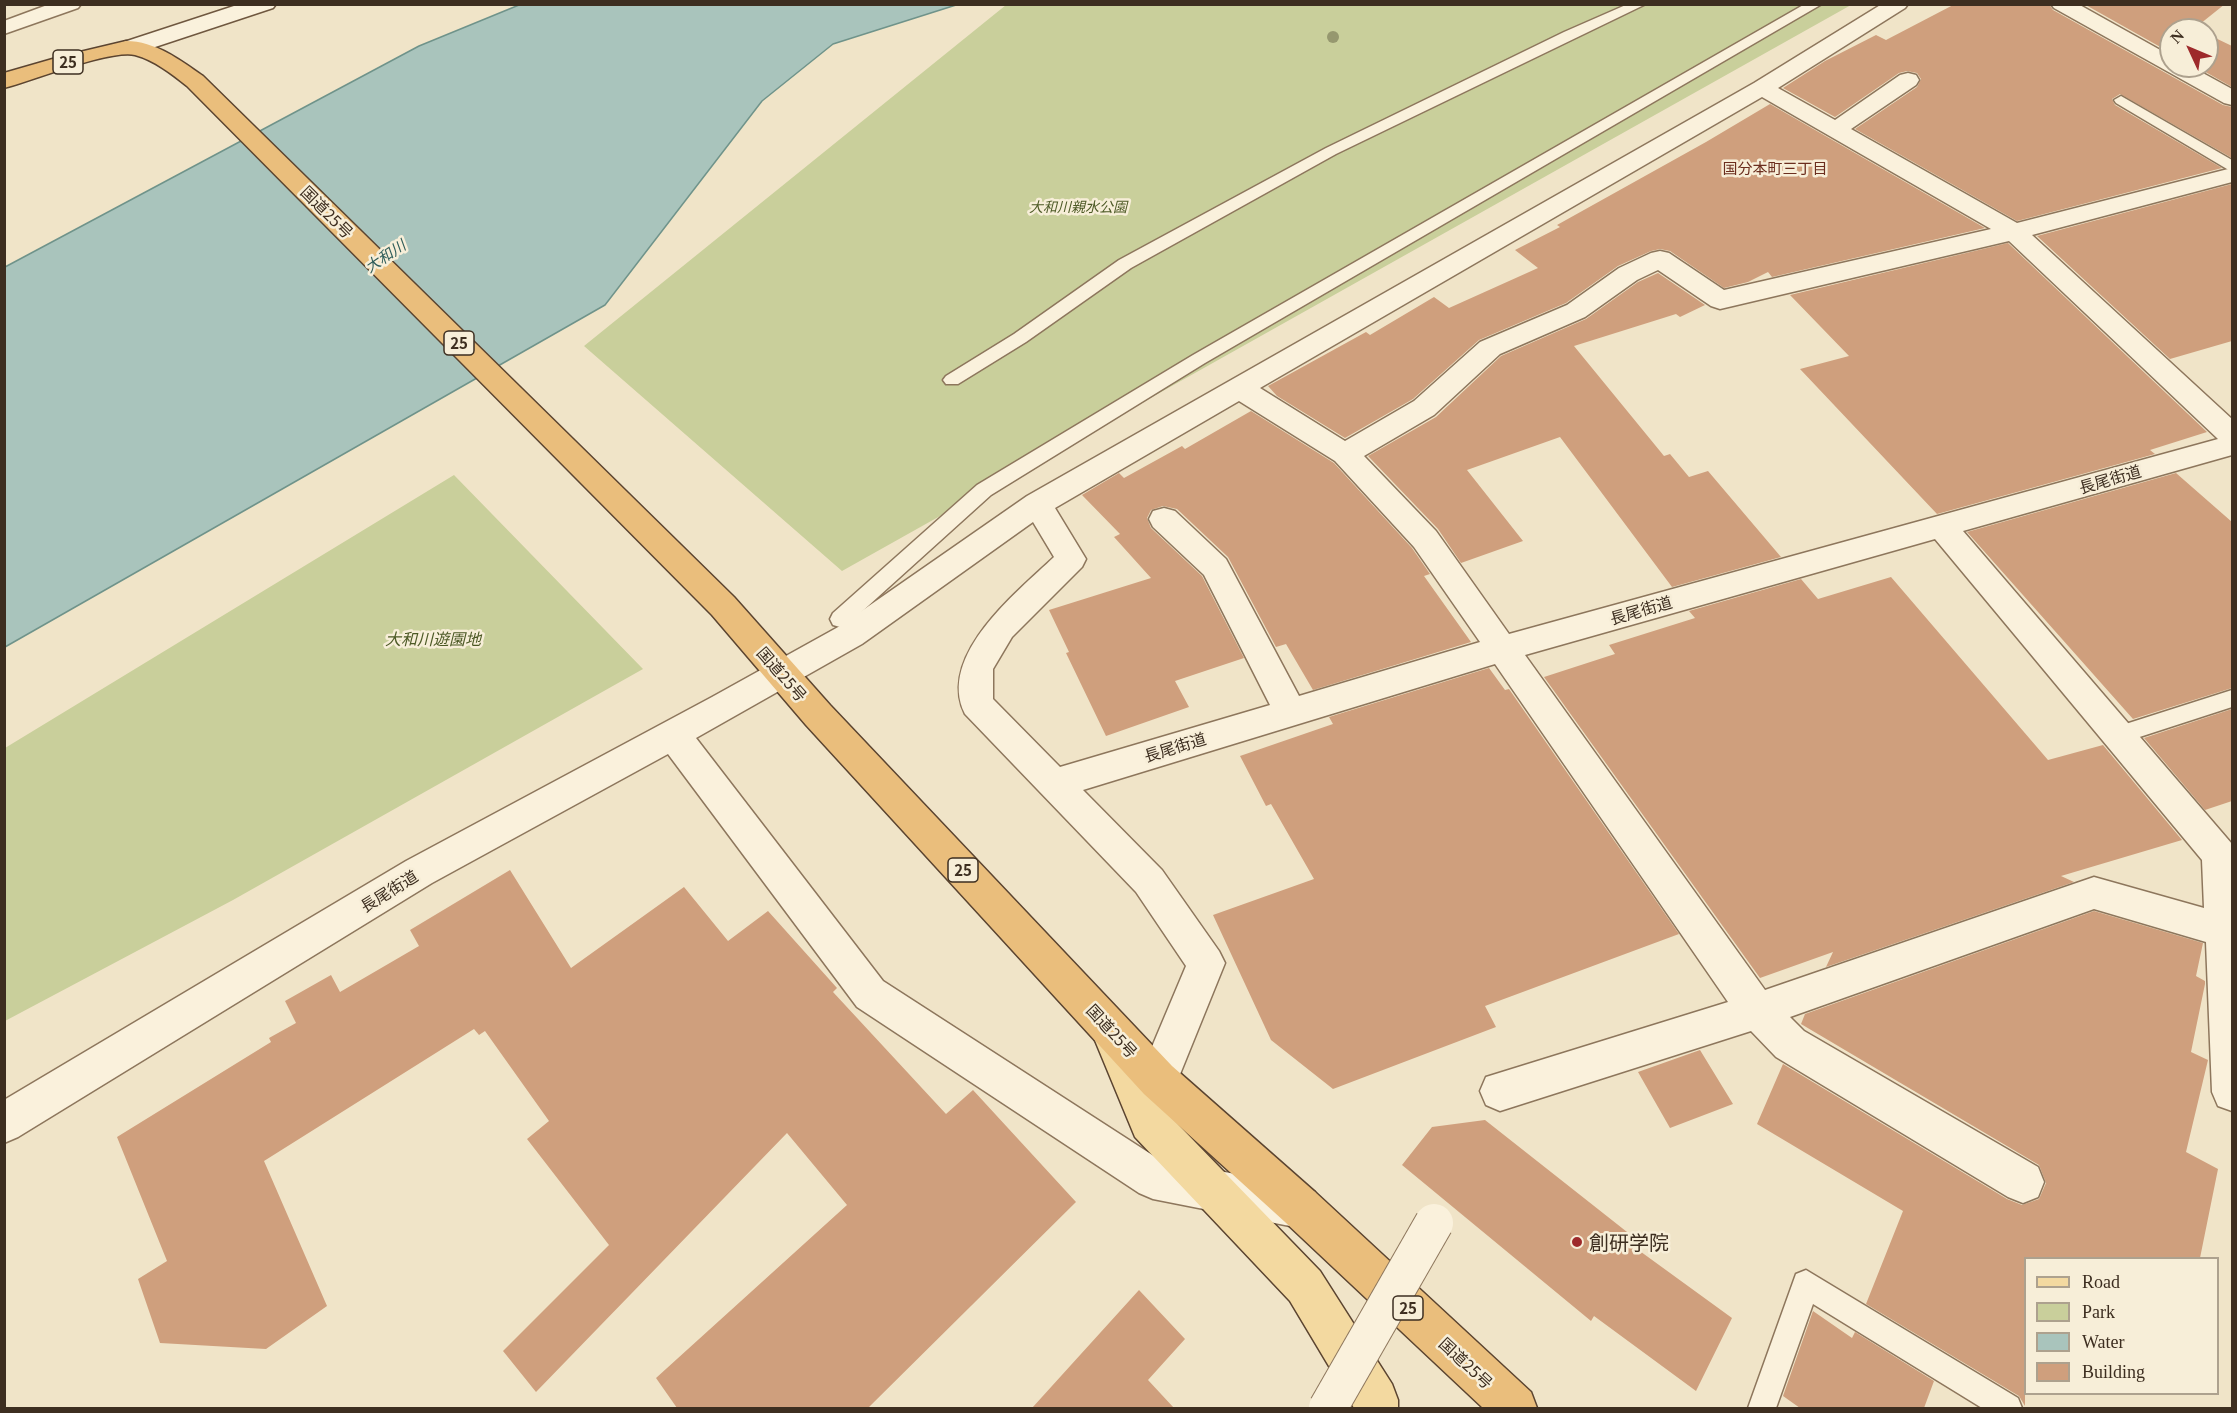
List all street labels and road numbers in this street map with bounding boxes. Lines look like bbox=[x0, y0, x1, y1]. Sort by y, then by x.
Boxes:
road number: 25 bbox=[53, 50, 83, 74]
street label: 国道25号 bbox=[297, 182, 357, 242]
road number: 25 bbox=[444, 331, 474, 355]
street label: 長尾街道 bbox=[2077, 461, 2143, 497]
street label: 長尾街道 bbox=[1608, 592, 1674, 628]
street label: 国道25号 bbox=[753, 643, 811, 705]
street label: 長尾街道 bbox=[1142, 728, 1208, 766]
road number: 25 bbox=[948, 858, 978, 882]
street label: 長尾街道 bbox=[357, 866, 421, 916]
street label: 国道25号 bbox=[1083, 1000, 1141, 1062]
road number: 25 bbox=[1393, 1296, 1423, 1320]
street label: 国道25号 bbox=[1435, 1334, 1497, 1392]

